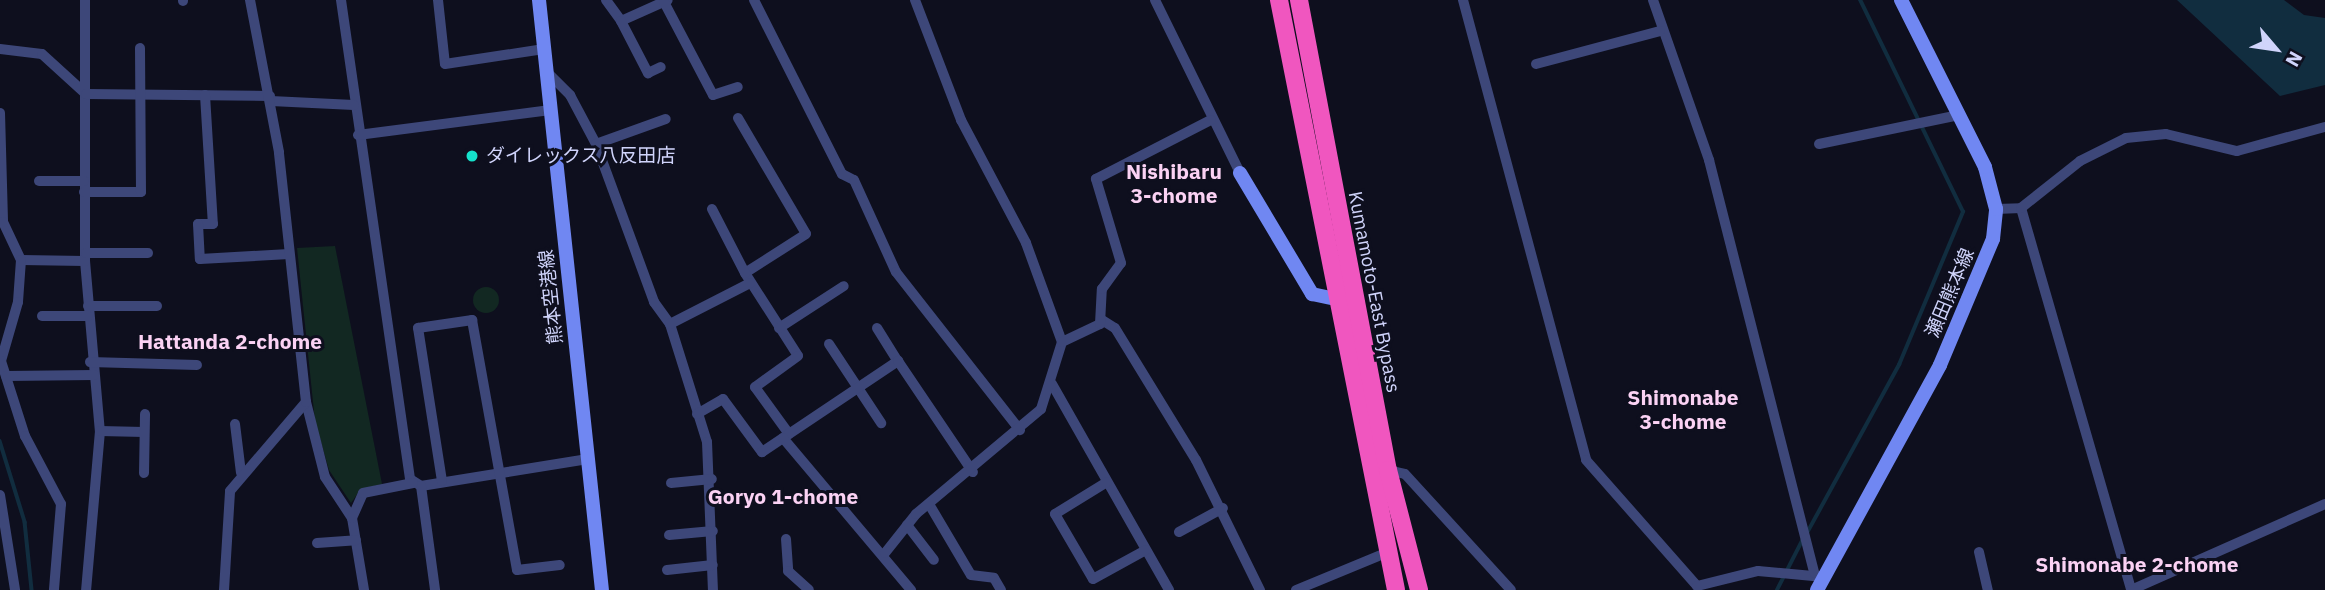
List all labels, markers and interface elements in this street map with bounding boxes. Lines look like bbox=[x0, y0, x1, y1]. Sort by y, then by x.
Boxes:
north arrow bbox=[2241, 14, 2311, 84]
text: N bbox=[2281, 47, 2308, 71]
place label: ダイレックス八反田店 bbox=[486, 145, 676, 167]
marker: ダイレックス八反田店 bbox=[464, 148, 480, 164]
district label: Nishibaru 3-chome bbox=[1126, 158, 1222, 208]
street label: Kumamoto-East Bypass bbox=[1343, 190, 1405, 394]
street label: 瀬田熊本線 bbox=[1921, 245, 1979, 341]
street label: 熊本空港線 bbox=[535, 249, 567, 345]
district label: Hattanda 2-chome bbox=[138, 328, 322, 354]
district label: Shimonabe 3-chome bbox=[1627, 384, 1739, 434]
district label: Goryo 1-chome bbox=[708, 483, 858, 509]
district label: Shimonabe 2-chome bbox=[2035, 551, 2239, 577]

